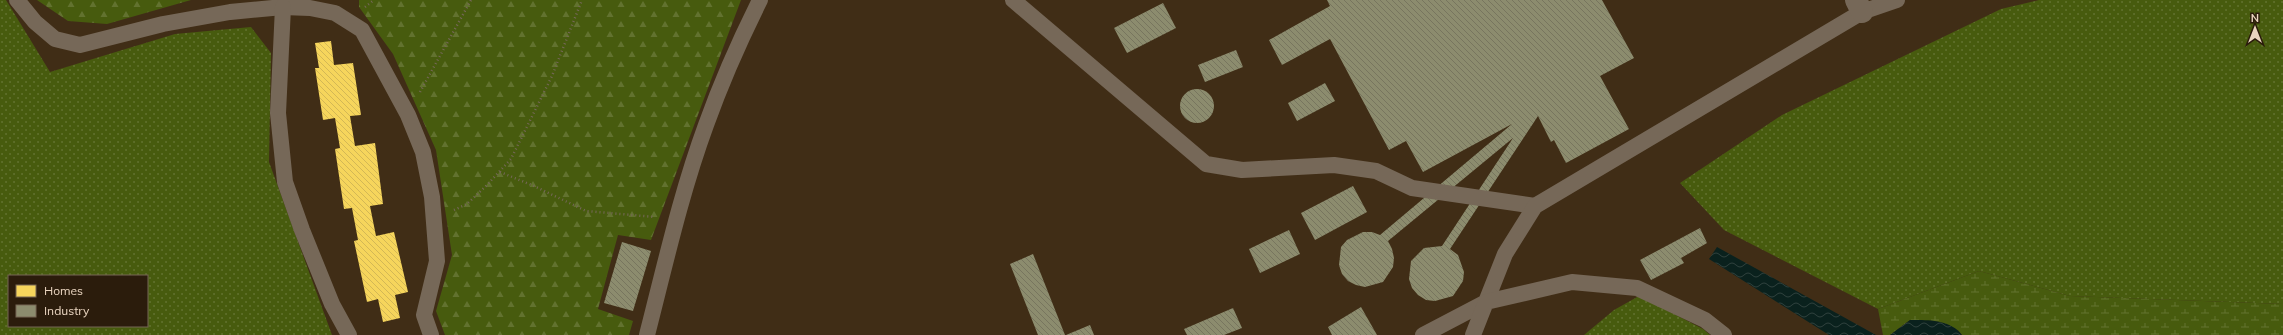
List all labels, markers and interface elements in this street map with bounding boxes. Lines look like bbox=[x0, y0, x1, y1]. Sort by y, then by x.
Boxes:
north arrow bbox=[2235, 8, 2275, 48]
text: N bbox=[2251, 11, 2259, 25]
legend bbox=[8, 275, 148, 327]
text: Homes bbox=[44, 283, 83, 298]
text: Industry bbox=[44, 303, 90, 318]

